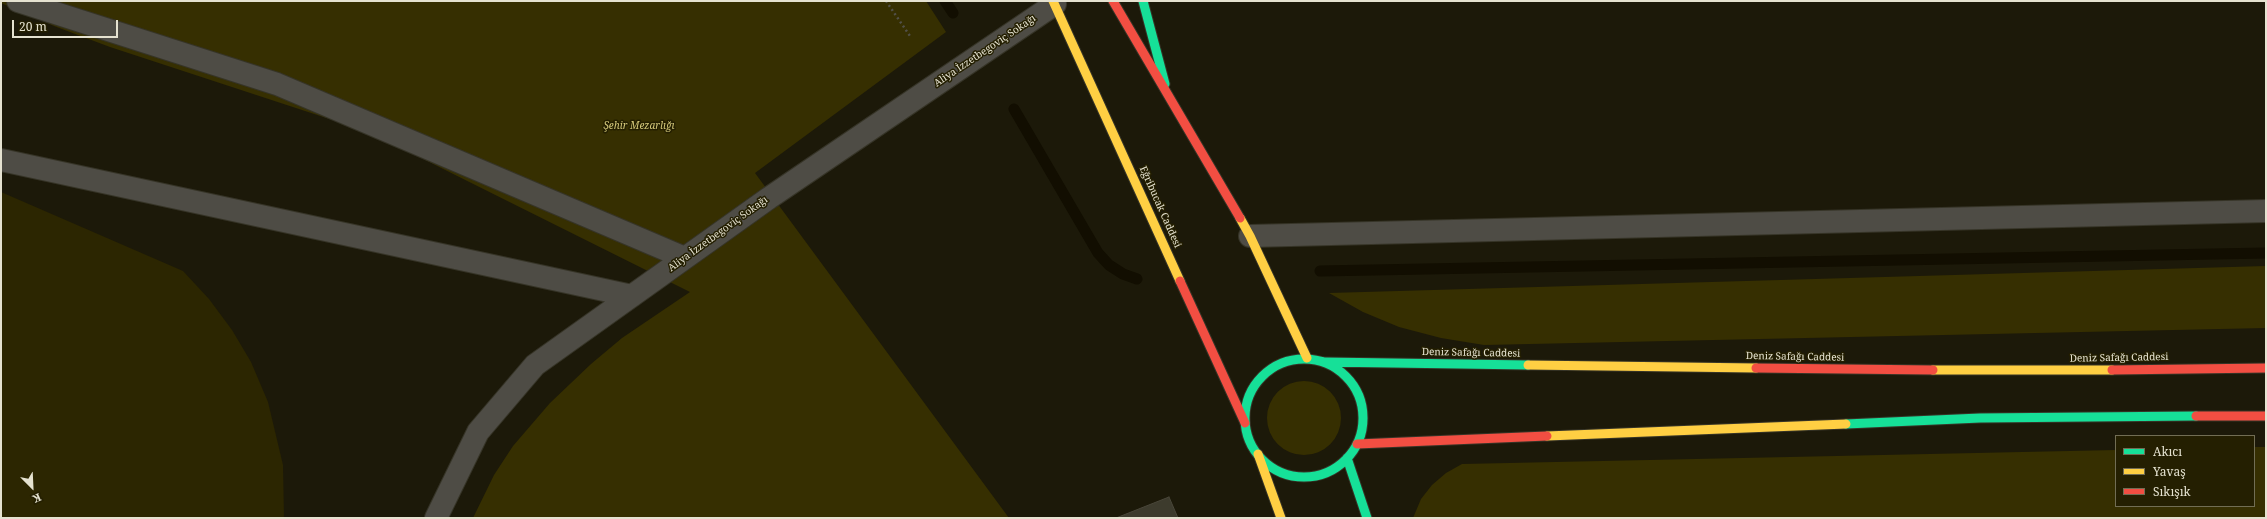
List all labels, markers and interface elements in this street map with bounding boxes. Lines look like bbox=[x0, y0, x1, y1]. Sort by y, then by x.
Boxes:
scale bar bbox=[14, 12, 120, 38]
street label: Aliya İzzetbegoviç Sokağı bbox=[932, 12, 1038, 90]
text: 20 m bbox=[19, 18, 47, 35]
park label: Şehir Mezarlığı bbox=[603, 120, 675, 132]
street label: Eğribucak Caddesi bbox=[1137, 164, 1183, 250]
street label: Aliya İzzetbegoviç Sokağı bbox=[666, 194, 770, 274]
street label: Deniz Safağı Caddesi bbox=[1422, 346, 1520, 360]
street label: Deniz Safağı Caddesi bbox=[1746, 350, 1844, 364]
street label: Deniz Safağı Caddesi bbox=[2070, 351, 2168, 365]
legend bbox=[2115, 435, 2255, 507]
text: Akıcı bbox=[2153, 443, 2182, 460]
text: Yavaş bbox=[2153, 463, 2186, 480]
north arrow bbox=[12, 467, 52, 507]
text: Sıkışık bbox=[2153, 483, 2191, 500]
text: K bbox=[30, 490, 44, 507]

